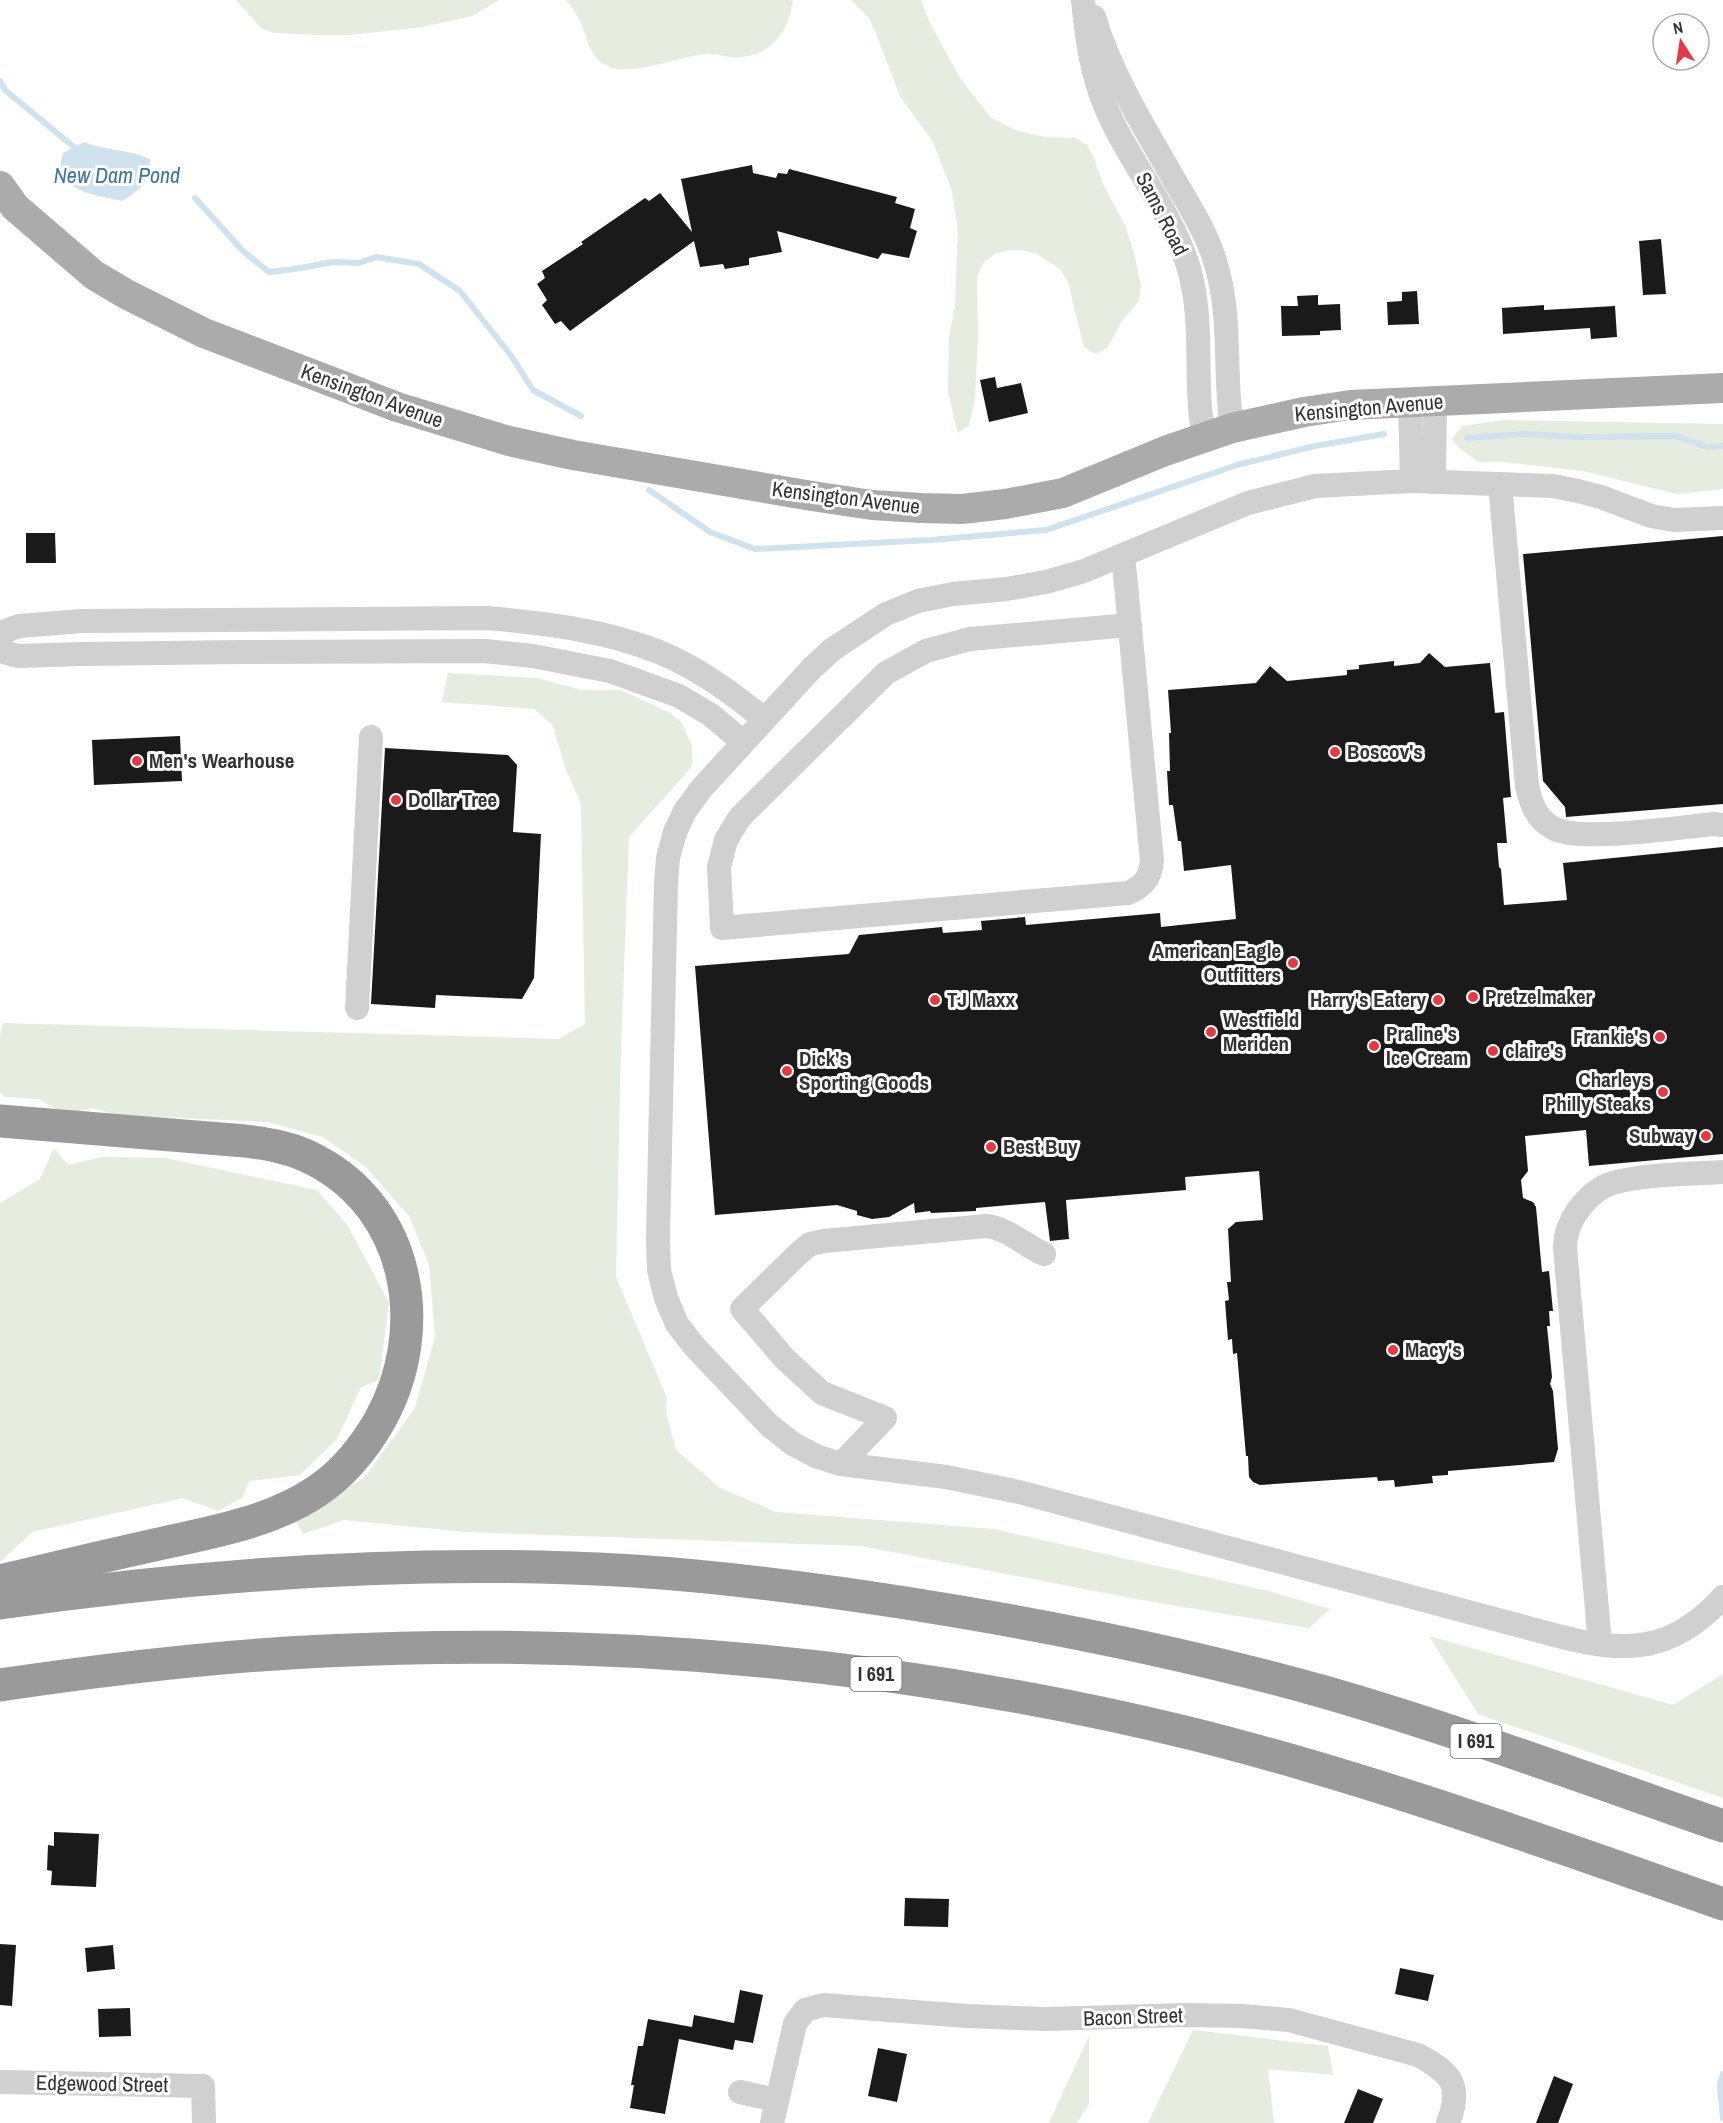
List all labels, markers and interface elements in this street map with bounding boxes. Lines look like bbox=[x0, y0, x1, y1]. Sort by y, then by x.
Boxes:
north arrow bbox=[1651, 12, 1711, 72]
text: N bbox=[1671, 16, 1685, 39]
water label: New Dam Pond bbox=[54, 160, 181, 190]
street label: Sams Road bbox=[1129, 167, 1196, 260]
street label: Kensington Avenue bbox=[297, 356, 447, 435]
street label: Kensington Avenue bbox=[1293, 387, 1444, 428]
street label: Kensington Avenue bbox=[770, 474, 922, 521]
place label: Boscov's bbox=[1347, 737, 1423, 766]
marker: Boscov's bbox=[1328, 745, 1342, 759]
place label: Men's Wearhouse bbox=[149, 746, 294, 775]
marker: Men's Wearhouse bbox=[130, 754, 144, 768]
place label: Dollar Tree bbox=[408, 785, 497, 814]
marker: Dollar Tree bbox=[389, 793, 403, 807]
place label: American Eagle Outfitters bbox=[1152, 936, 1281, 989]
marker: American Eagle Outfitters bbox=[1286, 956, 1300, 970]
place label: Pretzelmaker bbox=[1485, 982, 1593, 1011]
place label: TJ Maxx bbox=[947, 985, 1015, 1014]
place label: Harry's Eatery bbox=[1310, 985, 1426, 1014]
marker: Pretzelmaker bbox=[1466, 990, 1480, 1004]
marker: TJ Maxx bbox=[928, 993, 942, 1007]
marker: Harry's Eatery bbox=[1431, 993, 1445, 1007]
place label: Westfield Meriden bbox=[1223, 1005, 1299, 1058]
place label: Praline's Ice Cream bbox=[1386, 1019, 1468, 1072]
place label: Frankie's bbox=[1573, 1022, 1648, 1051]
marker: Westfield Meriden bbox=[1204, 1025, 1218, 1039]
marker: Frankie's bbox=[1653, 1030, 1667, 1044]
place label: claire's bbox=[1505, 1036, 1564, 1065]
marker: Praline's Ice Cream bbox=[1367, 1039, 1381, 1053]
place label: Dick's Sporting Goods bbox=[799, 1044, 929, 1097]
marker: claire's bbox=[1486, 1044, 1500, 1058]
marker: Dick's Sporting Goods bbox=[780, 1064, 794, 1078]
place label: Charleys Philly Steaks bbox=[1545, 1065, 1651, 1118]
marker: Charleys Philly Steaks bbox=[1656, 1085, 1670, 1099]
place label: Subway bbox=[1629, 1121, 1694, 1150]
marker: Subway bbox=[1699, 1129, 1713, 1143]
place label: Best Buy bbox=[1003, 1132, 1078, 1161]
marker: Best Buy bbox=[984, 1140, 998, 1154]
place label: Macy's bbox=[1405, 1335, 1462, 1364]
marker: Macy's bbox=[1386, 1343, 1400, 1357]
road number: I 691 bbox=[850, 1657, 902, 1691]
road number: I 691 bbox=[1450, 1724, 1502, 1758]
street label: Bacon Street bbox=[1083, 2000, 1183, 2033]
street label: Edgewood Street bbox=[36, 2068, 169, 2099]

